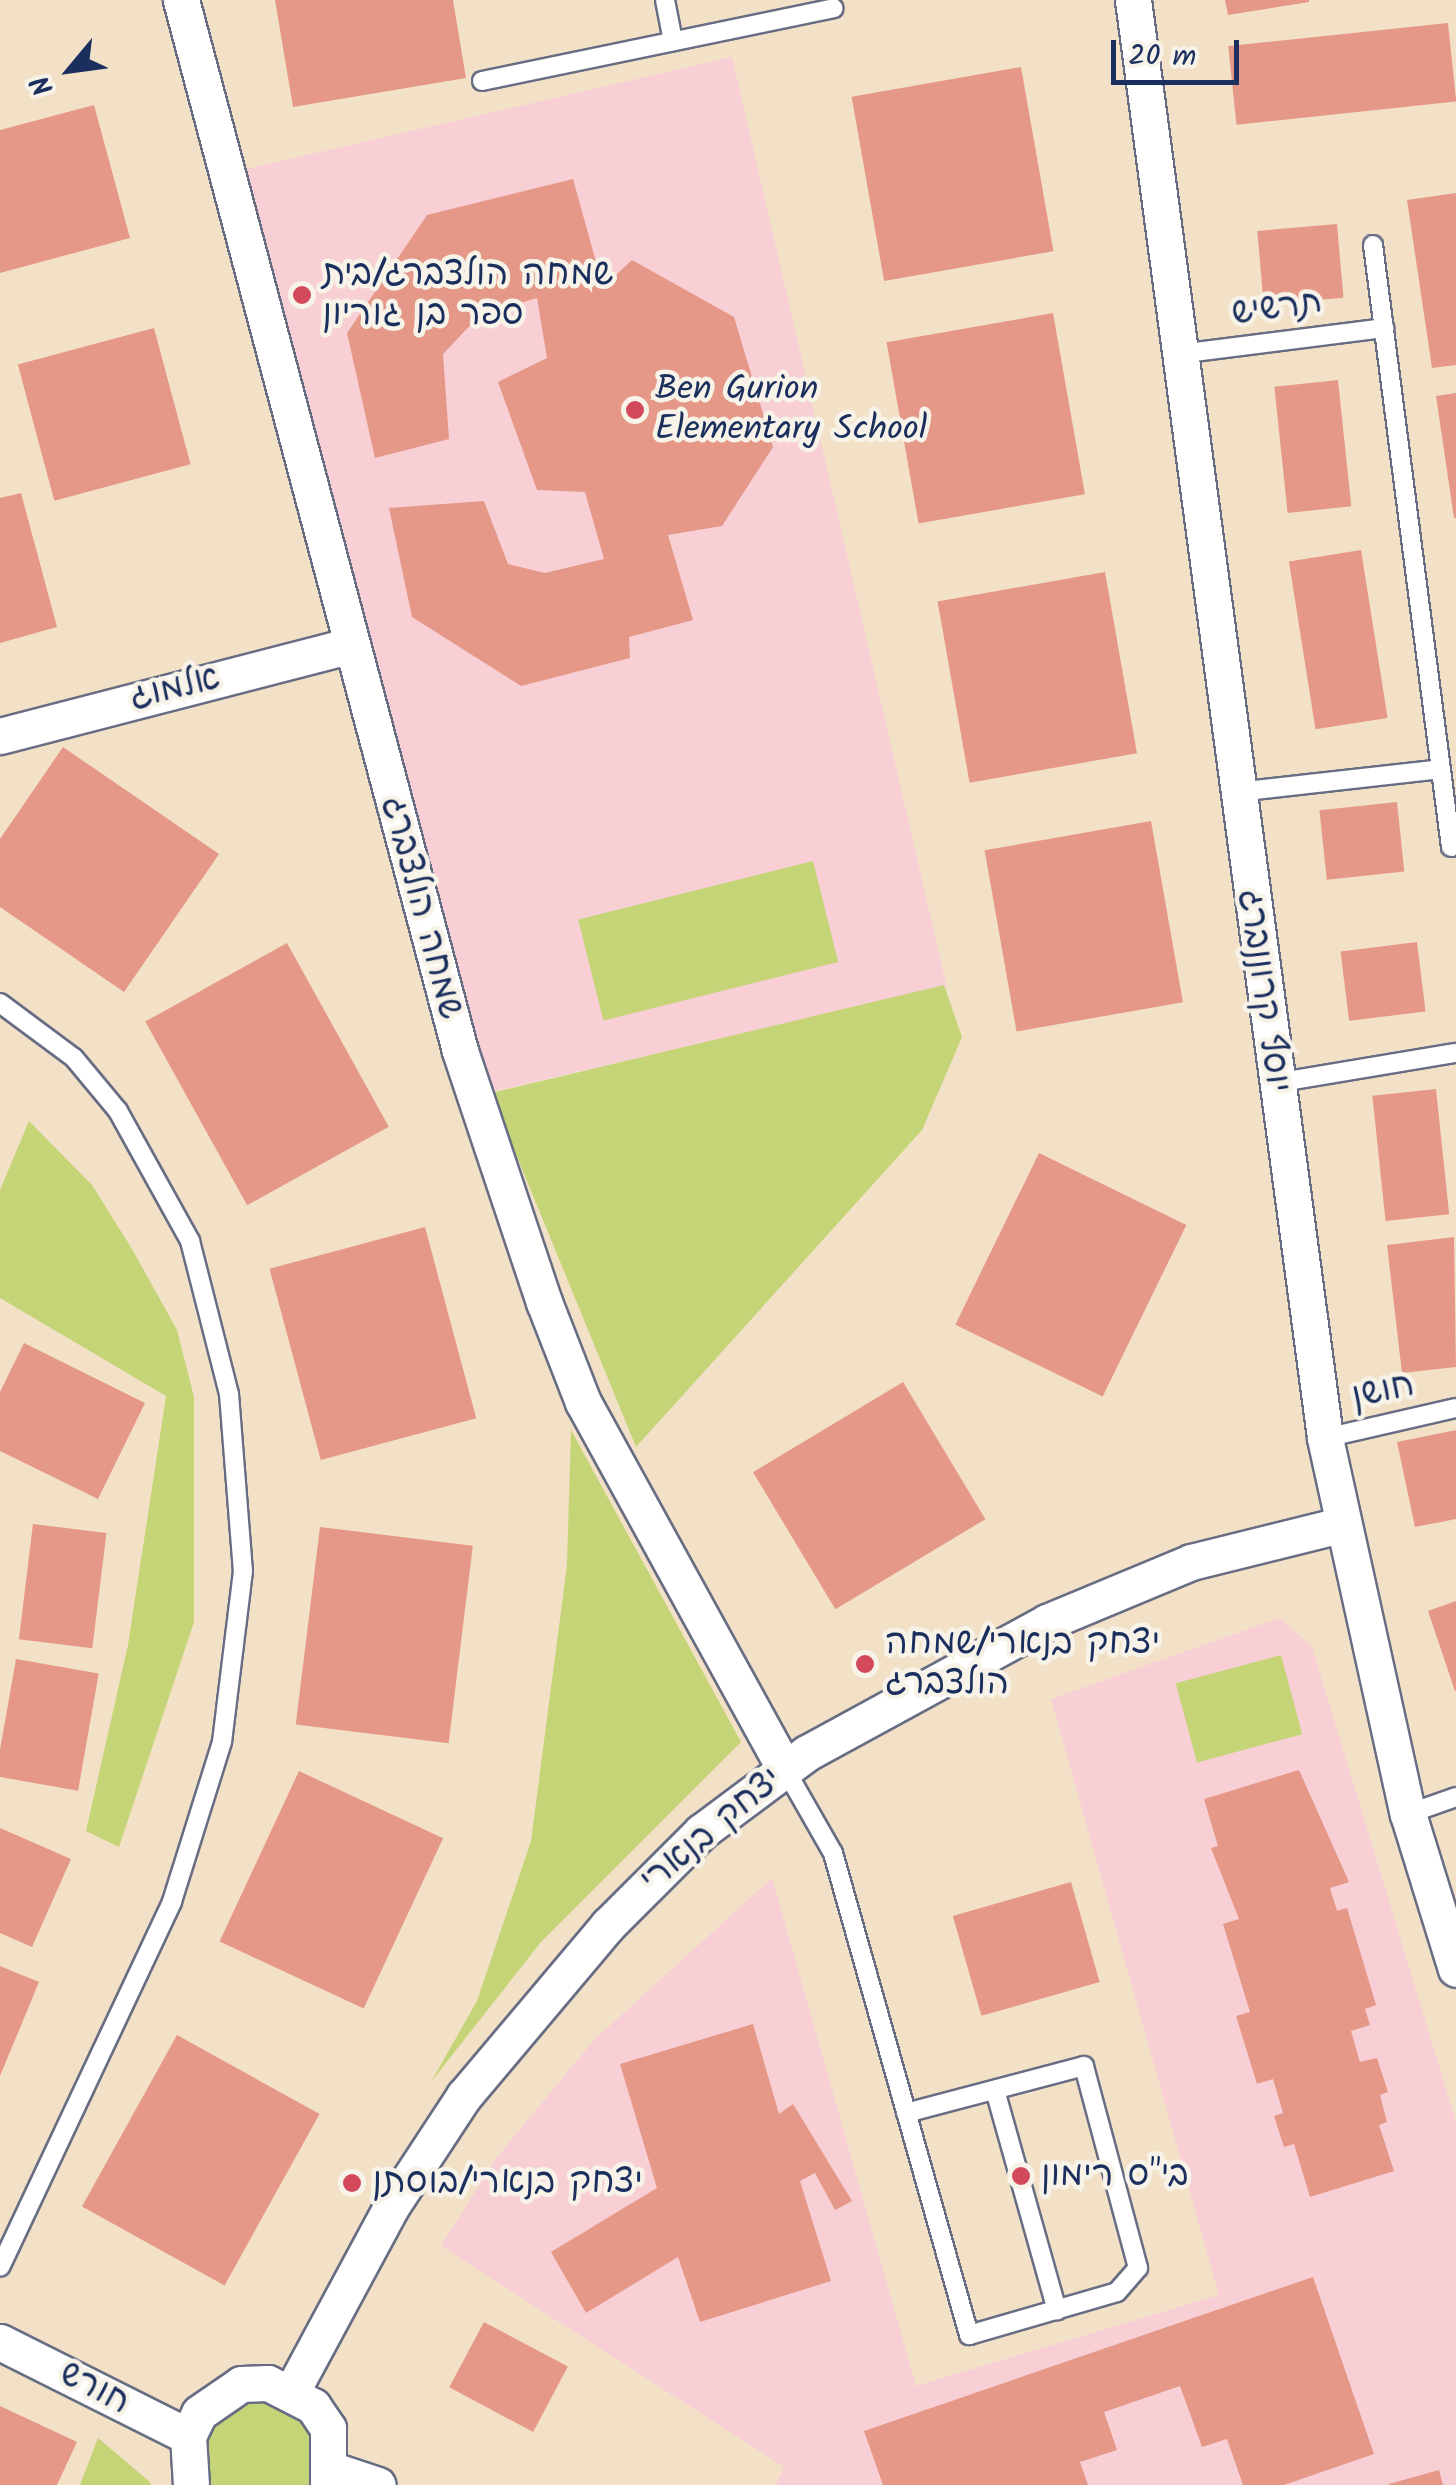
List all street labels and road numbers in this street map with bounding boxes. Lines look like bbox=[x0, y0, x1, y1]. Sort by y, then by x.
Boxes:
street label: תרשיש bbox=[1229, 283, 1325, 335]
street label: אלמוג bbox=[126, 658, 224, 720]
street label: שמחה הולצברג bbox=[371, 792, 471, 1024]
street label: יוסף קרוננברג bbox=[1228, 887, 1298, 1095]
street label: חושן bbox=[1347, 1364, 1419, 1420]
street label: יצחק בנארי bbox=[633, 1760, 791, 1902]
street label: חורש bbox=[52, 2354, 136, 2424]

